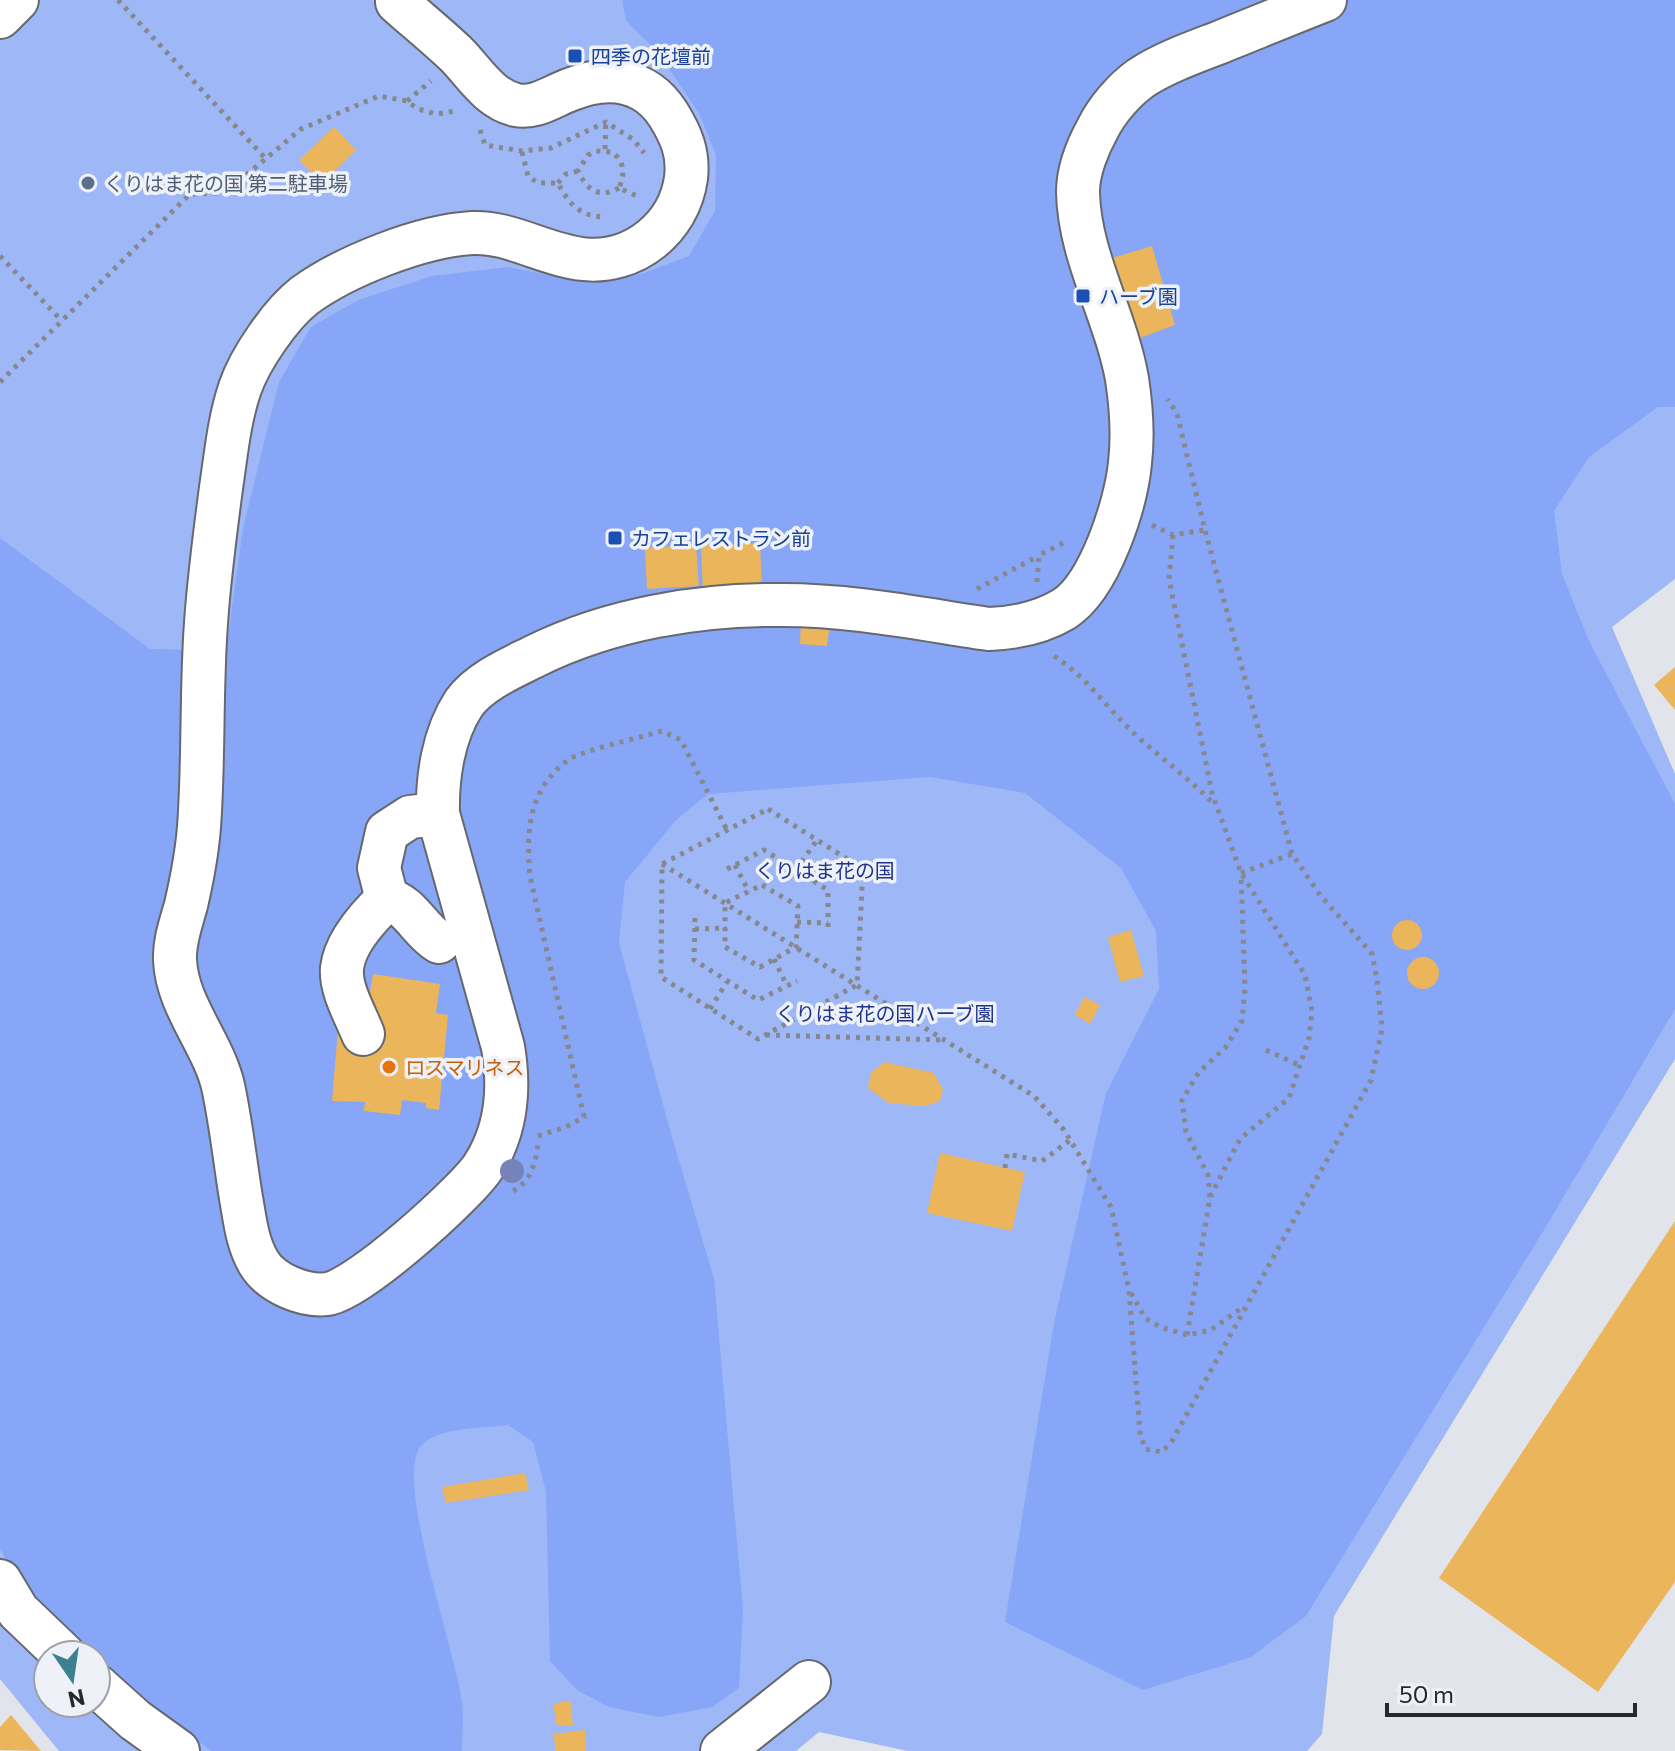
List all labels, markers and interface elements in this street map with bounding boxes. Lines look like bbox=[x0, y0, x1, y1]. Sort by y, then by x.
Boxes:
place label: 四季の花壇前 bbox=[591, 44, 711, 68]
marker: 四季の花壇前 bbox=[566, 47, 584, 65]
place label: くりはま花の国 第二駐車場 bbox=[104, 171, 348, 195]
marker: くりはま花の国 第二駐車場 bbox=[79, 174, 97, 192]
place label: ハーブ園 bbox=[1099, 284, 1178, 308]
marker: ハーブ園 bbox=[1074, 287, 1092, 305]
place label: カフェレストラン前 bbox=[631, 526, 811, 550]
marker: カフェレストラン前 bbox=[606, 529, 624, 547]
park label: くりはま花の国 bbox=[755, 858, 895, 882]
park label: くりはま花の国ハーブ園 bbox=[776, 1001, 994, 1025]
place label: ロスマリネス bbox=[405, 1055, 524, 1079]
marker: ロスマリネス bbox=[380, 1058, 398, 1076]
north arrow bbox=[32, 1639, 112, 1719]
scale bar bbox=[1387, 1667, 1635, 1717]
text: 50 m bbox=[1399, 1679, 1454, 1708]
text: N bbox=[66, 1684, 88, 1714]

